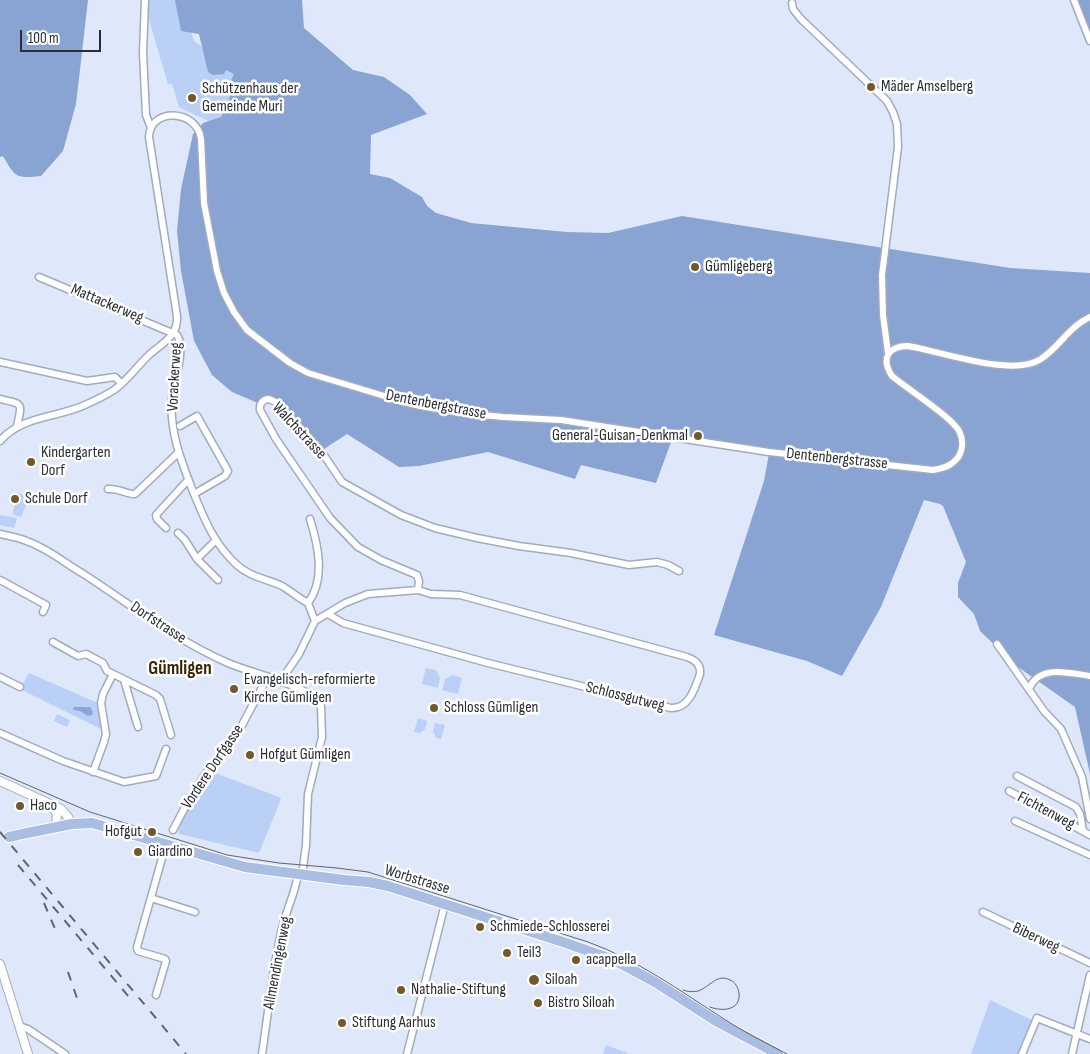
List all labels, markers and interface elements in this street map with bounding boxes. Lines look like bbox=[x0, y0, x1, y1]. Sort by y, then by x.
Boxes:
scale bar bbox=[22, 20, 104, 52]
text: 100 m bbox=[28, 29, 59, 48]
place label: Mäder Amselberg bbox=[881, 77, 973, 97]
place label: Schützenhaus der Gemeinde Muri bbox=[202, 79, 298, 117]
marker: Mäder Amselberg bbox=[865, 81, 877, 93]
marker: Schützenhaus der Gemeinde Muri bbox=[186, 92, 198, 104]
place label: Gümligeberg bbox=[705, 257, 773, 277]
marker: Gümligeberg bbox=[689, 261, 701, 273]
street label: Mattackerweg bbox=[68, 280, 146, 328]
street label: Vorackerweg bbox=[164, 342, 186, 412]
street label: Dentenbergstrasse bbox=[384, 386, 488, 424]
street label: Walchstrasse bbox=[268, 398, 330, 464]
place label: General-Guisan-Denkmal bbox=[552, 426, 688, 446]
marker: General-Guisan-Denkmal bbox=[692, 430, 704, 442]
place label: Kindergarten Dorf bbox=[41, 443, 111, 481]
street label: Dentenbergstrasse bbox=[785, 444, 889, 474]
marker: Kindergarten Dorf bbox=[25, 456, 37, 468]
place label: Schule Dorf bbox=[25, 489, 88, 509]
marker: Schule Dorf bbox=[9, 493, 21, 505]
street label: Dorfstrasse bbox=[126, 598, 190, 648]
district label: Gümligen bbox=[148, 658, 212, 680]
place label: Evangelisch-reformierte Kirche Gümligen bbox=[244, 670, 375, 708]
street label: Schlossgutweg bbox=[584, 678, 666, 716]
marker: Evangelisch-reformierte Kirche Gümligen bbox=[228, 683, 240, 695]
place label: Schloss Gümligen bbox=[444, 698, 538, 718]
marker: Schloss Gümligen bbox=[428, 702, 440, 714]
street label: Vordere Dorfgasse bbox=[178, 721, 248, 813]
place label: Hofgut Gümligen bbox=[260, 745, 350, 765]
marker: Hofgut Gümligen bbox=[244, 749, 256, 761]
street label: Fichtenweg bbox=[1014, 788, 1078, 834]
place label: Haco bbox=[30, 796, 57, 816]
marker: Haco bbox=[14, 800, 26, 812]
place label: Hofgut bbox=[105, 822, 142, 842]
marker: Hofgut bbox=[146, 826, 158, 838]
place label: Giardino bbox=[148, 842, 193, 862]
marker: Giardino bbox=[132, 846, 144, 858]
street label: Worbstrasse bbox=[382, 861, 452, 899]
street label: Allmendingenweg bbox=[260, 915, 296, 1011]
place label: Schmiede-Schlosserei bbox=[490, 917, 610, 937]
street label: Biberweg bbox=[1009, 919, 1063, 957]
marker: Schmiede-Schlosserei bbox=[474, 921, 486, 933]
place label: Teil3 bbox=[517, 943, 542, 963]
marker: Teil3 bbox=[501, 947, 513, 959]
place label: acappella bbox=[586, 950, 636, 970]
marker: acappella bbox=[570, 954, 582, 966]
place label: Siloah bbox=[545, 970, 577, 990]
marker: Siloah bbox=[527, 973, 541, 987]
place label: Nathalie-Stiftung bbox=[411, 980, 506, 1000]
marker: Nathalie-Stiftung bbox=[395, 984, 407, 996]
place label: Bistro Siloah bbox=[548, 993, 615, 1013]
marker: Bistro Siloah bbox=[532, 997, 544, 1009]
place label: Stiftung Aarhus bbox=[352, 1013, 436, 1033]
marker: Stiftung Aarhus bbox=[336, 1017, 348, 1029]

